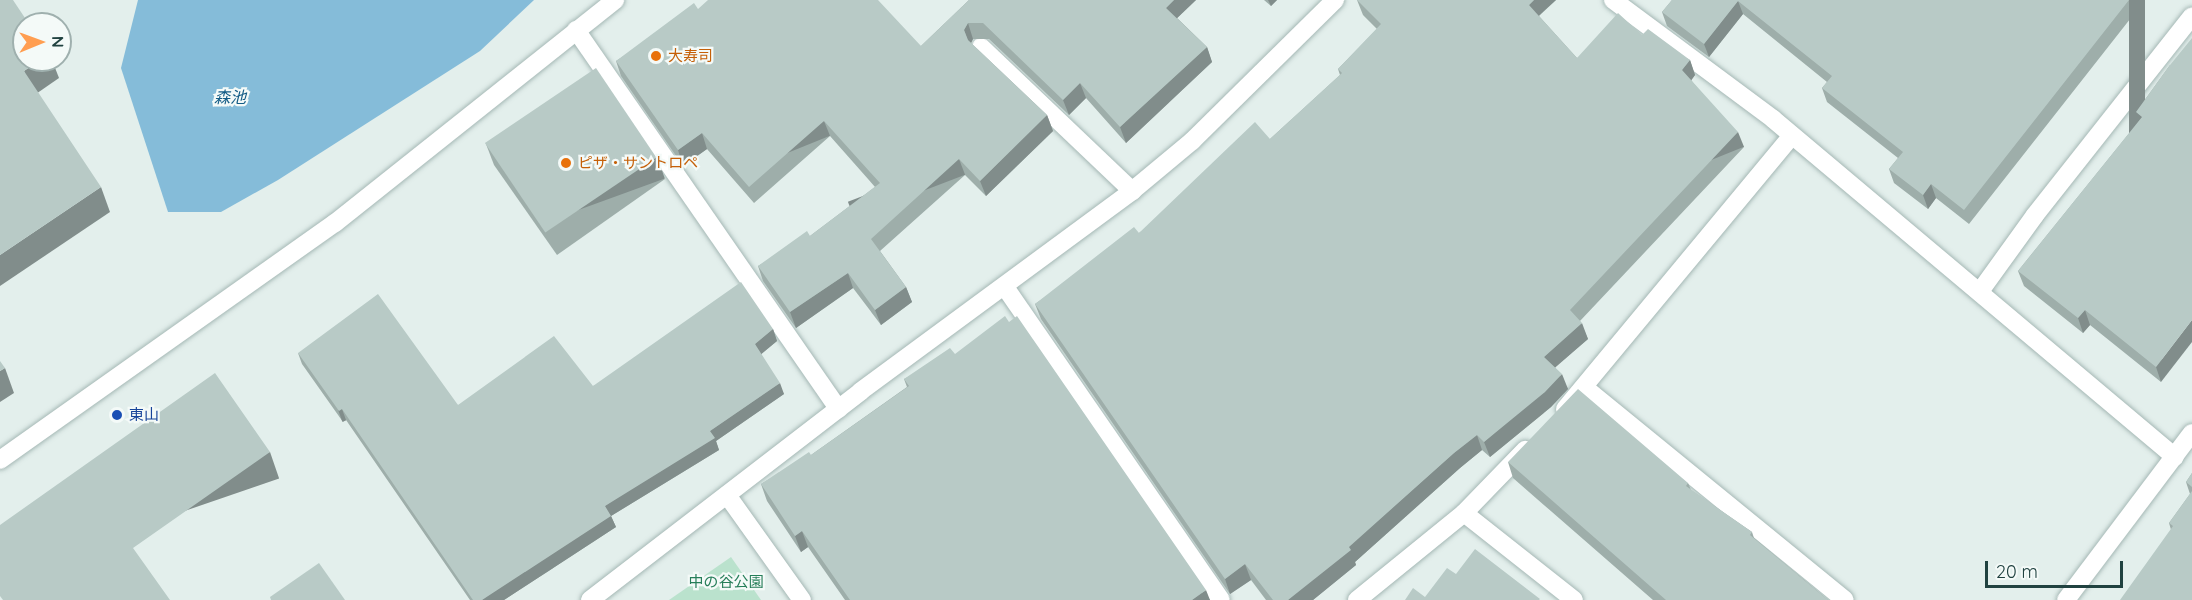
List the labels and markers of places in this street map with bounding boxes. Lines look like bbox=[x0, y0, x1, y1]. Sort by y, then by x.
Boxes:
place label: 大寿司 bbox=[668, 47, 713, 65]
marker: 大寿司 bbox=[649, 49, 663, 63]
place label: ピザ・サントロペ bbox=[578, 154, 698, 172]
marker: ピザ・サントロペ bbox=[559, 156, 573, 170]
place label: 東山 bbox=[129, 406, 159, 424]
marker: 東山 bbox=[110, 408, 124, 422]

